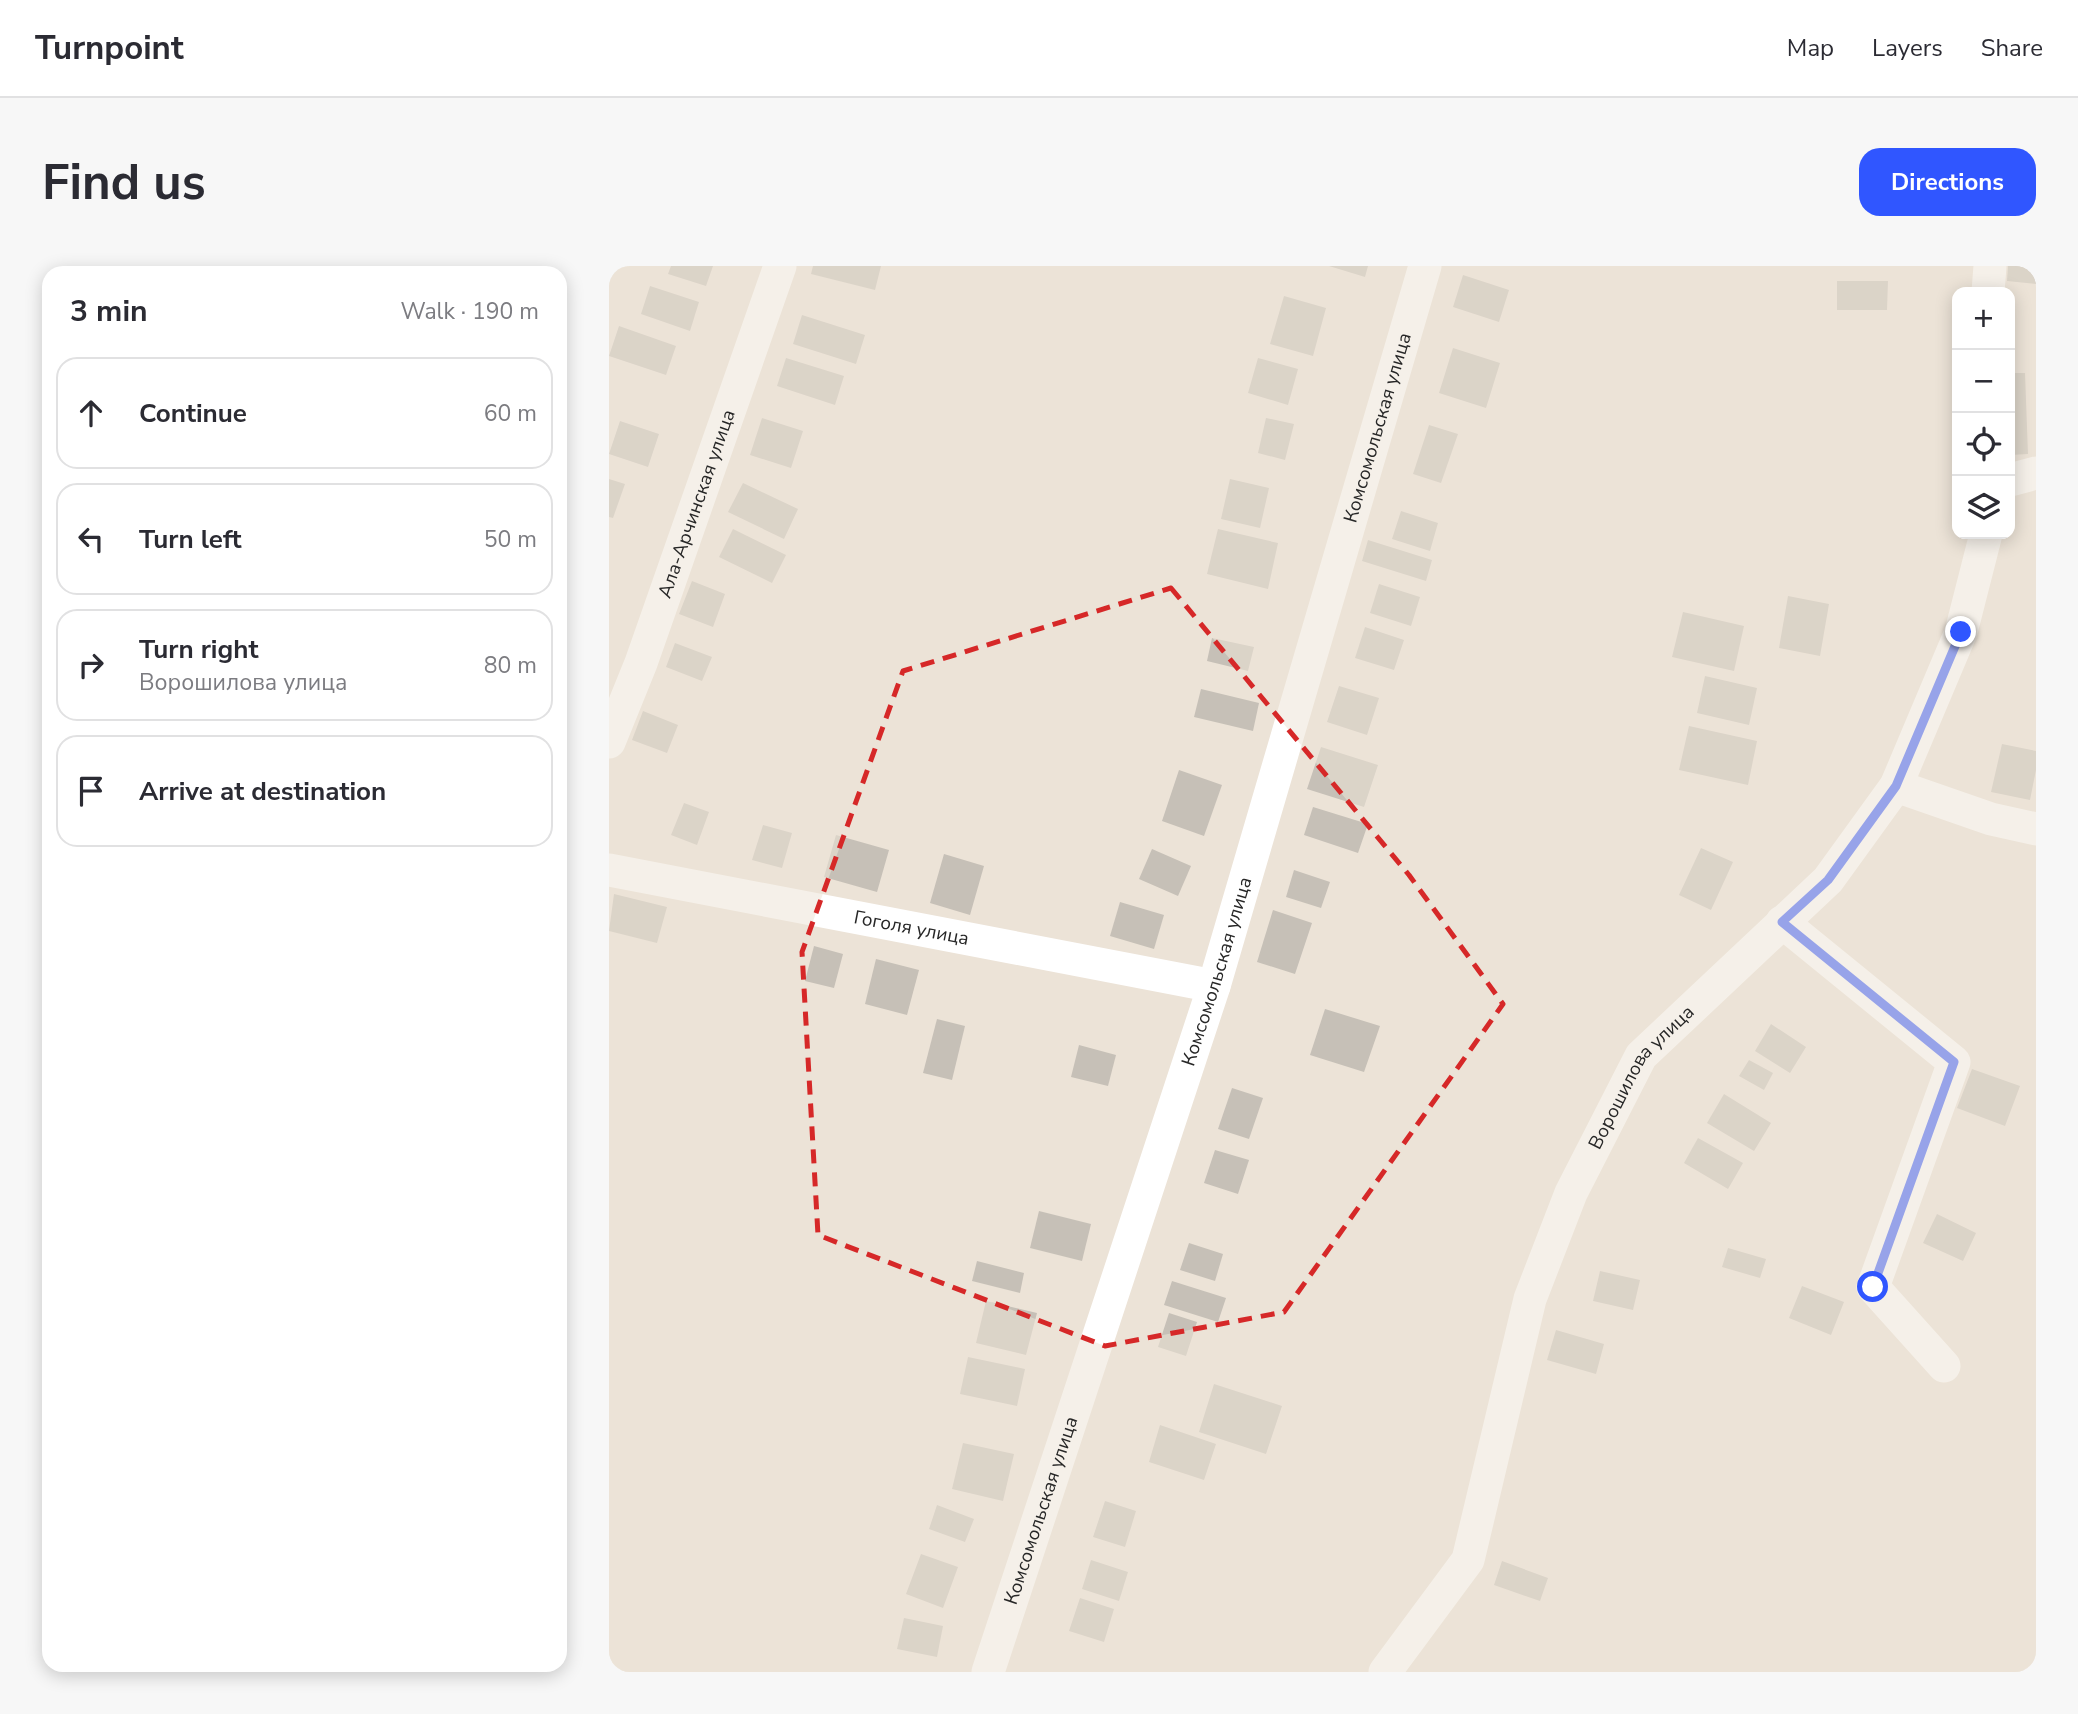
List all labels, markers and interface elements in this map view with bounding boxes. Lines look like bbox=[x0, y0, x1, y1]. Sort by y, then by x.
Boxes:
text: Turnpoint bbox=[35, 26, 184, 71]
text: Map bbox=[1787, 32, 1834, 64]
text: Layers bbox=[1872, 32, 1943, 64]
text: Share bbox=[1981, 32, 2043, 64]
button: Directions bbox=[1859, 148, 2036, 216]
text: Find us bbox=[42, 149, 206, 216]
map controls bbox=[1952, 287, 2015, 539]
button: + bbox=[1952, 287, 2015, 350]
text: 3 min bbox=[70, 291, 148, 332]
text: Walk · 190 m bbox=[400, 296, 539, 327]
street label: Комсомольская улица bbox=[1337, 330, 1418, 526]
button: − bbox=[1952, 350, 2015, 413]
icon: ahead bbox=[72, 394, 110, 432]
text: Continue bbox=[139, 396, 247, 431]
text: 60 m bbox=[484, 398, 537, 429]
street label: Ала-Арчинская улица bbox=[652, 406, 742, 602]
button: locate bbox=[1952, 413, 2015, 476]
button: layers bbox=[1952, 476, 2015, 539]
icon: left bbox=[72, 520, 110, 558]
text: Turn left bbox=[139, 522, 242, 557]
text: 50 m bbox=[484, 524, 537, 555]
route end bbox=[1945, 616, 1976, 647]
text: Turn right bbox=[139, 632, 258, 667]
icon: right bbox=[72, 646, 110, 684]
text: 80 m bbox=[484, 650, 537, 681]
text: Ворошилова улица bbox=[139, 667, 347, 698]
icon: arrive bbox=[72, 772, 110, 810]
text: Arrive at destination bbox=[139, 774, 386, 809]
street label: Комсомольская улица bbox=[1175, 874, 1258, 1070]
street label: Гоголя улица bbox=[852, 904, 971, 952]
street label: Ворошилова улица bbox=[1582, 999, 1700, 1154]
route start bbox=[1857, 1271, 1888, 1302]
street label: Комсомольская улица bbox=[998, 1413, 1084, 1608]

